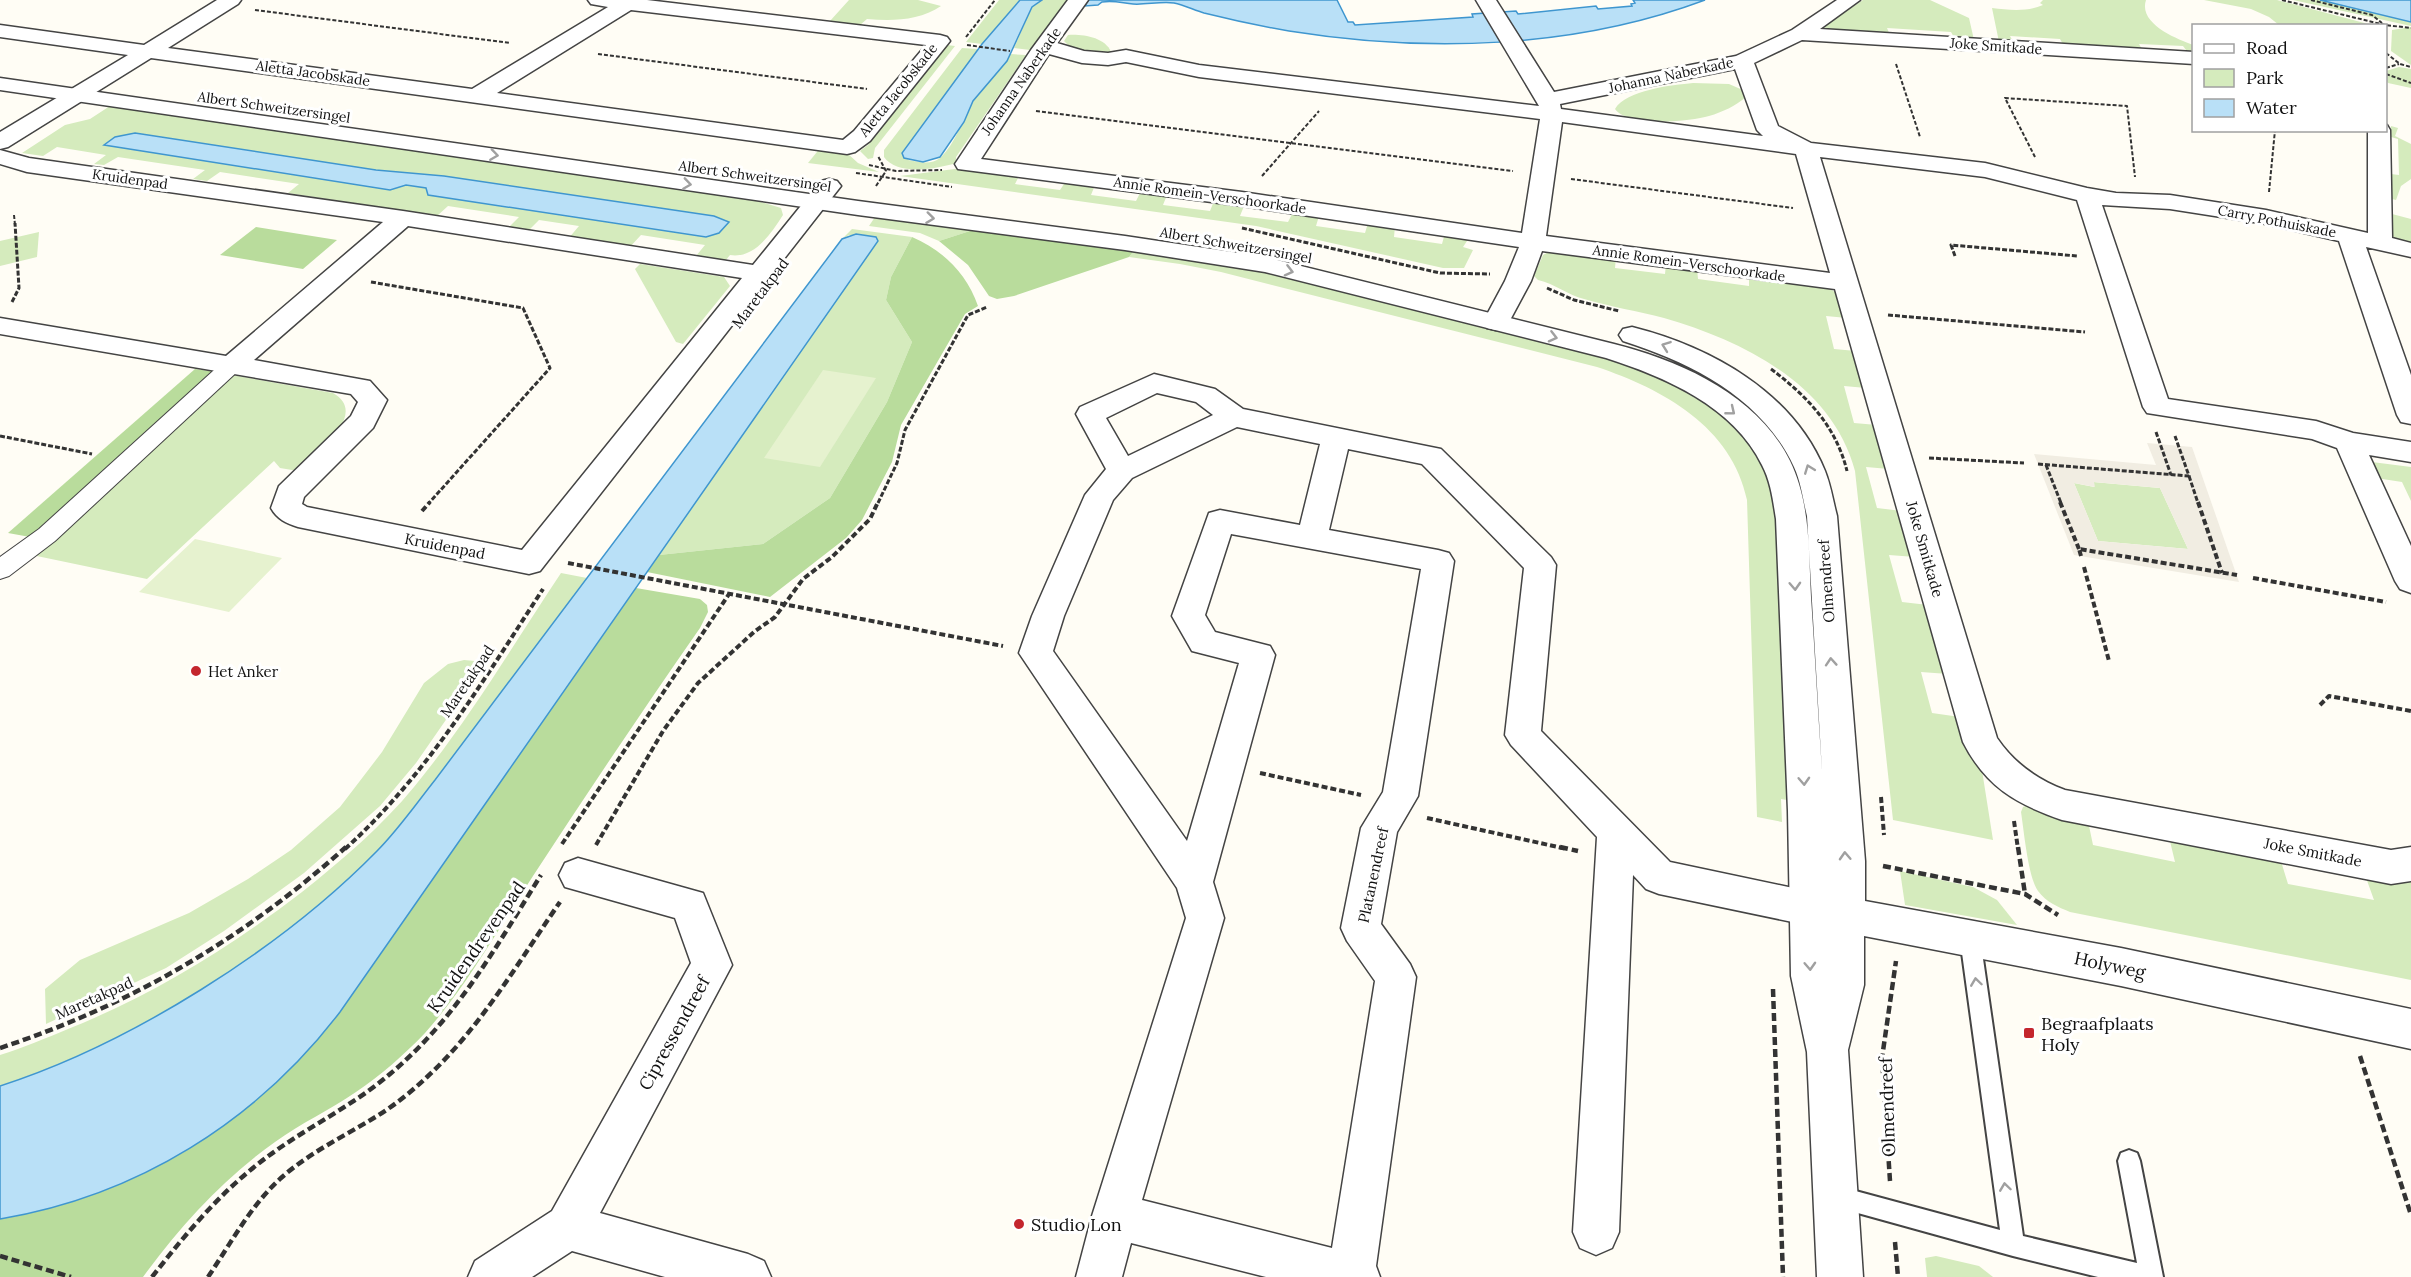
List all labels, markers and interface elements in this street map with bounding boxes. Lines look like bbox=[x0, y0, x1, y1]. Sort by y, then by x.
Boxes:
street label: Johanna Naberkade bbox=[977, 23, 1065, 139]
legend bbox=[2192, 24, 2387, 132]
street label: Joke Smitkade bbox=[1948, 34, 2043, 58]
text: Road bbox=[2246, 36, 2288, 59]
street label: Aletta Jacobskade bbox=[854, 39, 941, 141]
street label: Johanna Naberkade bbox=[1606, 53, 1735, 97]
street label: Aletta Jacobskade bbox=[254, 56, 372, 90]
text: Park bbox=[2246, 66, 2284, 89]
street label: Albert Schweitzersingel bbox=[195, 87, 352, 127]
text: Water bbox=[2246, 96, 2297, 119]
one-way arrow bbox=[490, 149, 499, 161]
street label: Albert Schweitzersingel bbox=[676, 156, 833, 196]
street label: Kruidenpad bbox=[91, 165, 169, 193]
street label: Annie Romein-Verschoorkade bbox=[1111, 172, 1308, 218]
one-way arrow bbox=[683, 177, 692, 189]
street label: Carry Pothuiskade bbox=[2216, 201, 2338, 241]
one-way arrow bbox=[926, 211, 935, 223]
street label: Albert Schweitzersingel bbox=[1158, 223, 1314, 267]
street label: Annie Romein-Verschoorkade bbox=[1590, 240, 1787, 286]
street label: Maretakpad bbox=[727, 254, 793, 332]
one-way arrow bbox=[1284, 264, 1294, 277]
one-way arrow bbox=[1548, 329, 1558, 342]
one-way arrow bbox=[1661, 340, 1671, 353]
one-way arrow bbox=[1724, 403, 1735, 414]
one-way arrow bbox=[1803, 464, 1816, 475]
street label: Joke Smitkade bbox=[1902, 498, 1948, 599]
street label: Kruidenpad bbox=[403, 529, 487, 563]
street label: Olmendreef bbox=[1814, 538, 1838, 623]
one-way arrow bbox=[1788, 582, 1801, 591]
street label: Maretakpad bbox=[436, 641, 498, 721]
one-way arrow bbox=[1825, 657, 1838, 666]
place label: Het Anker bbox=[208, 662, 279, 681]
marker: Het Anker bbox=[189, 664, 203, 678]
one-way arrow bbox=[1798, 776, 1811, 785]
street label: Platanendreef bbox=[1354, 825, 1393, 925]
street label: Joke Smitkade bbox=[2261, 833, 2364, 871]
one-way arrow bbox=[1839, 852, 1852, 861]
street label: Kruidendrevenpad bbox=[422, 876, 530, 1017]
street label: Holyweg bbox=[2072, 946, 2149, 984]
one-way arrow bbox=[1804, 962, 1817, 971]
street label: Cipressendreef bbox=[633, 970, 716, 1094]
street label: Maretakpad bbox=[52, 972, 136, 1024]
one-way arrow bbox=[1971, 977, 1983, 986]
place label: Begraafplaats Holy bbox=[2041, 1012, 2154, 1056]
marker: Begraafplaats Holy bbox=[2022, 1026, 2036, 1040]
street label: Olmendreef bbox=[1874, 1055, 1900, 1157]
one-way arrow bbox=[1999, 1182, 2011, 1191]
place label: Studio Lon bbox=[1031, 1213, 1122, 1236]
marker: Studio Lon bbox=[1012, 1217, 1026, 1231]

